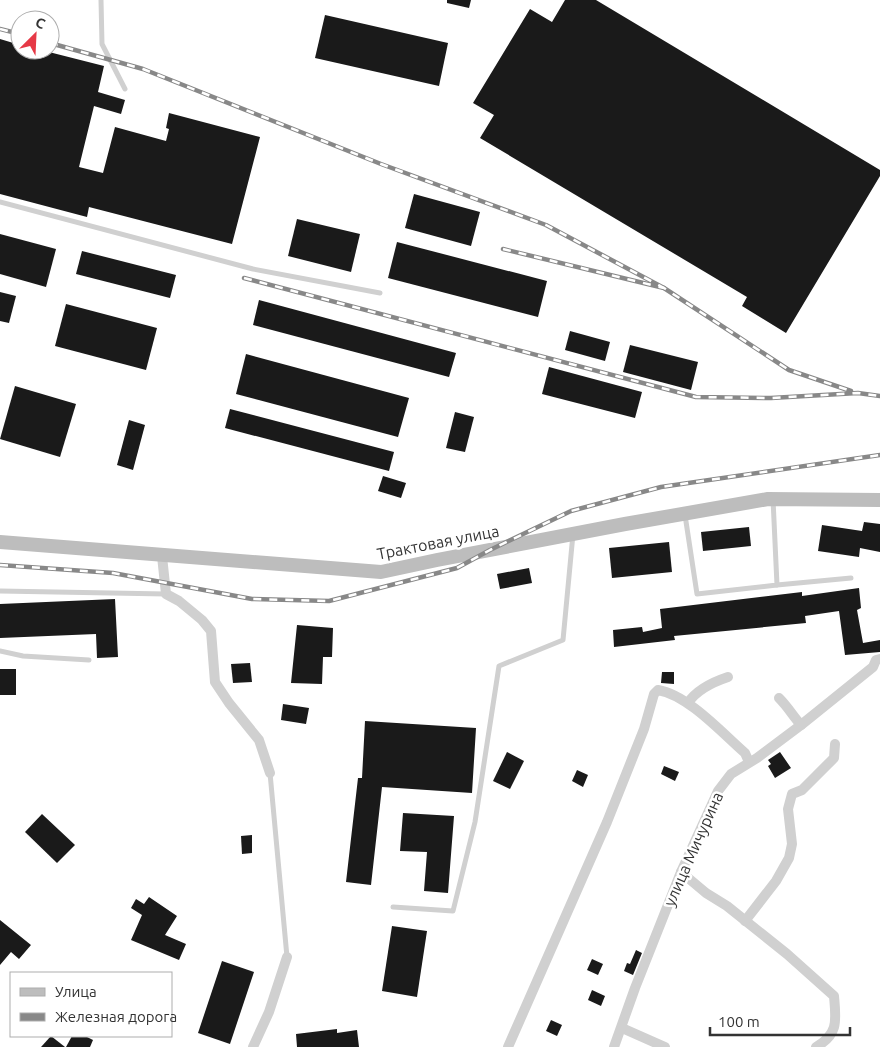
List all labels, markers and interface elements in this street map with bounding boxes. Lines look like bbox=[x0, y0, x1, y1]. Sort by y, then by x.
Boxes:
north arrow bbox=[10, 10, 60, 60]
text: С bbox=[33, 14, 48, 32]
street label: Трактовая улица bbox=[375, 521, 501, 563]
street label: улица Мичурина bbox=[660, 789, 726, 909]
legend bbox=[10, 972, 172, 1037]
text: Улица bbox=[55, 983, 97, 1000]
scale bar bbox=[710, 1004, 850, 1036]
text: Железная дорога bbox=[55, 1008, 177, 1025]
text: 100 m bbox=[718, 1013, 760, 1030]

